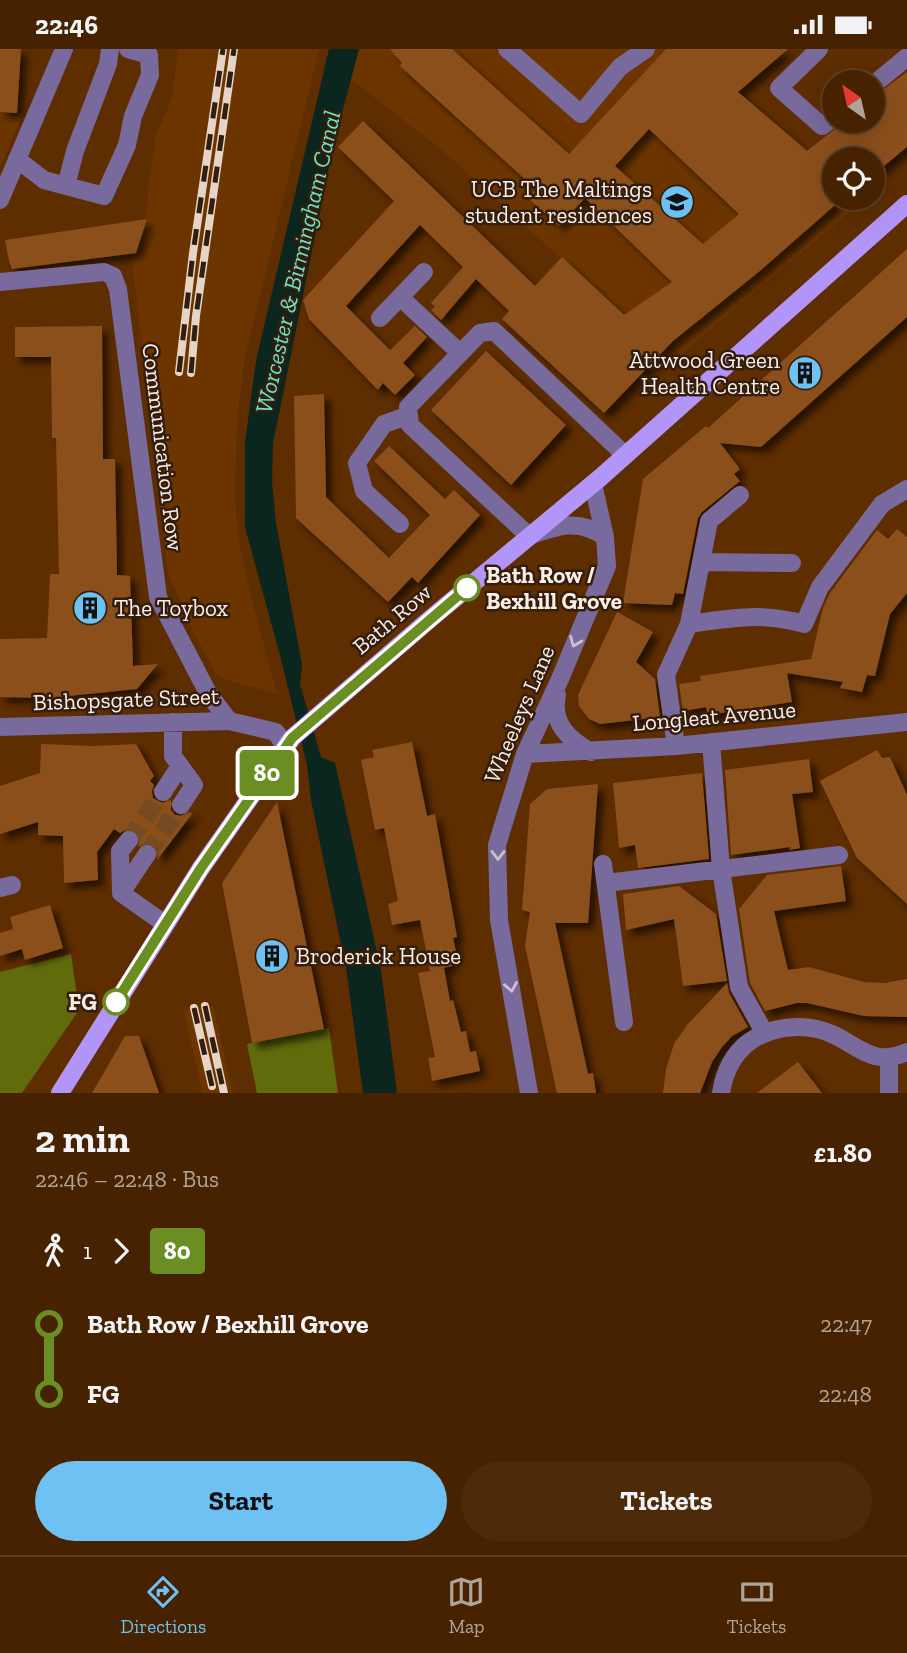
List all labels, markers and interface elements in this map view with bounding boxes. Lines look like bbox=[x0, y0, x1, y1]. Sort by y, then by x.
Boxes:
text: 22:46 bbox=[35, 9, 98, 41]
north arrow bbox=[822, 70, 886, 133]
map controls bbox=[822, 70, 885, 210]
water label: Worcester & Birmingham Canal bbox=[249, 108, 347, 416]
button: locate bbox=[822, 147, 885, 210]
place label: UCB The Maltings student residences bbox=[465, 175, 652, 229]
school or university icon: UCB The Maltings student residences bbox=[658, 183, 696, 221]
street label: Communication Row bbox=[136, 342, 190, 553]
place label: Attwood Green Health Centre bbox=[629, 346, 780, 400]
building icon: Attwood Green Health Centre bbox=[786, 354, 824, 392]
place label: Bath Row / Bexhill Grove bbox=[486, 561, 622, 615]
marker: Bath Row / Bexhill Grove bbox=[454, 575, 480, 601]
street label: Bath Row bbox=[347, 578, 437, 660]
building icon: The Toybox bbox=[71, 589, 109, 627]
place label: The Toybox bbox=[114, 594, 228, 622]
one-way arrow bbox=[570, 636, 584, 648]
street label: Wheeleys Lane bbox=[477, 641, 561, 787]
street label: Bishopsgate Street bbox=[32, 682, 220, 716]
street label: Longleat Avenue bbox=[631, 695, 797, 737]
line badge: 80 bbox=[236, 750, 298, 796]
text: 80 bbox=[254, 758, 280, 787]
one-way arrow bbox=[490, 850, 506, 861]
building icon: Broderick House bbox=[253, 937, 291, 975]
place label: Broderick House bbox=[296, 942, 461, 970]
one-way arrow bbox=[502, 981, 517, 993]
place label: FG bbox=[68, 988, 97, 1016]
marker: FG bbox=[103, 989, 129, 1015]
text: 2 min bbox=[35, 1116, 130, 1162]
text: £1.80 bbox=[814, 1137, 872, 1169]
text: 22:46 – 22:48 · Bus bbox=[35, 1165, 219, 1193]
icon: walk bbox=[35, 1232, 73, 1270]
icon: forward bbox=[102, 1232, 140, 1270]
text: 80 bbox=[164, 1236, 191, 1265]
text: 1 bbox=[83, 1237, 92, 1265]
text: Bath Row / Bexhill Grove bbox=[87, 1308, 369, 1340]
text: 22:47 bbox=[820, 1310, 872, 1338]
text: FG bbox=[87, 1378, 119, 1410]
text: 22:48 bbox=[818, 1380, 872, 1408]
button: Start bbox=[35, 1461, 447, 1541]
button: Tickets bbox=[461, 1461, 872, 1541]
tab: Directions bbox=[121, 1573, 206, 1638]
tab: Map bbox=[447, 1573, 485, 1638]
tab: Tickets bbox=[727, 1573, 786, 1638]

